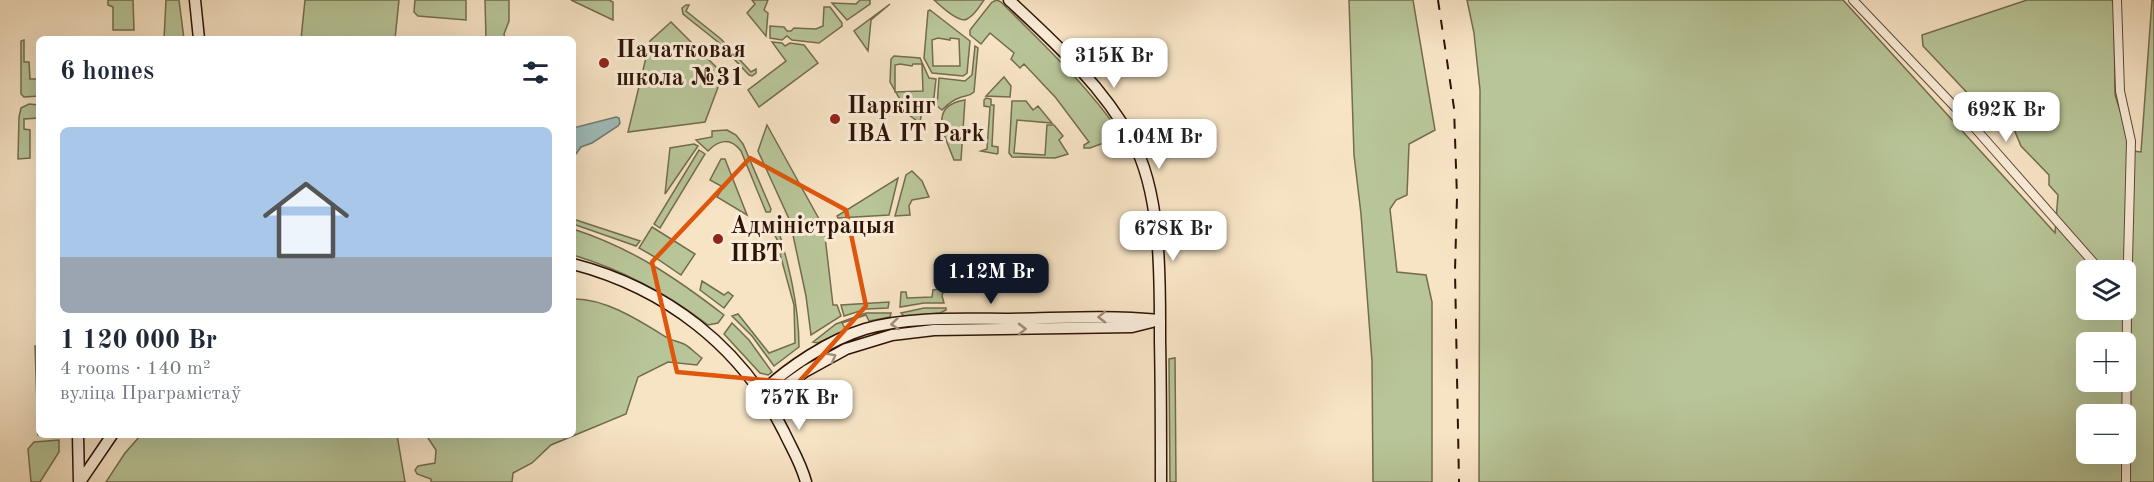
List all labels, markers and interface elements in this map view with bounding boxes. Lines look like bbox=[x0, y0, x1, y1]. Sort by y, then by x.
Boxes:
pin: 315K Br bbox=[1059, 38, 1169, 89]
place label: Пачатковая школа №31 bbox=[616, 39, 746, 91]
text: 315K Br bbox=[1075, 47, 1153, 67]
icon: filters bbox=[519, 56, 552, 89]
marker: Пачатковая школа №31 bbox=[597, 56, 611, 70]
text: 6 homes bbox=[60, 59, 154, 85]
pin: 692K Br bbox=[1951, 92, 2061, 143]
place label: Паркінг IBA IT Park bbox=[847, 95, 985, 147]
text: 692K Br bbox=[1967, 101, 2045, 121]
marker: Паркінг IBA IT Park bbox=[828, 112, 842, 126]
pin: 1.04M Br bbox=[1097, 119, 1221, 170]
text: 1.04M Br bbox=[1116, 128, 1202, 148]
icon: home bbox=[252, 166, 360, 274]
pin: 678K Br bbox=[1118, 211, 1228, 262]
place label: Адміністрацыя ПВТ bbox=[730, 215, 895, 267]
text: 678K Br bbox=[1134, 220, 1212, 240]
marker: Адміністрацыя ПВТ bbox=[711, 232, 725, 246]
pin: 1.12M Br bbox=[929, 254, 1053, 305]
map controls bbox=[2076, 260, 2136, 464]
button: layers bbox=[2076, 260, 2136, 320]
text: 1.12M Br bbox=[948, 263, 1034, 283]
one-way arrow bbox=[1097, 311, 1106, 324]
one-way arrow bbox=[891, 317, 900, 330]
one-way arrow bbox=[1018, 323, 1027, 335]
text: 1 120 000 Br bbox=[60, 328, 217, 354]
button: + bbox=[2076, 332, 2136, 392]
one-way arrow bbox=[825, 353, 836, 364]
text: 4 rooms · 140 m² bbox=[60, 359, 210, 379]
pin: 757K Br bbox=[744, 380, 854, 431]
text: вуліца Праграмістаў bbox=[60, 384, 242, 404]
text: 757K Br bbox=[760, 389, 838, 409]
button: − bbox=[2076, 404, 2136, 464]

